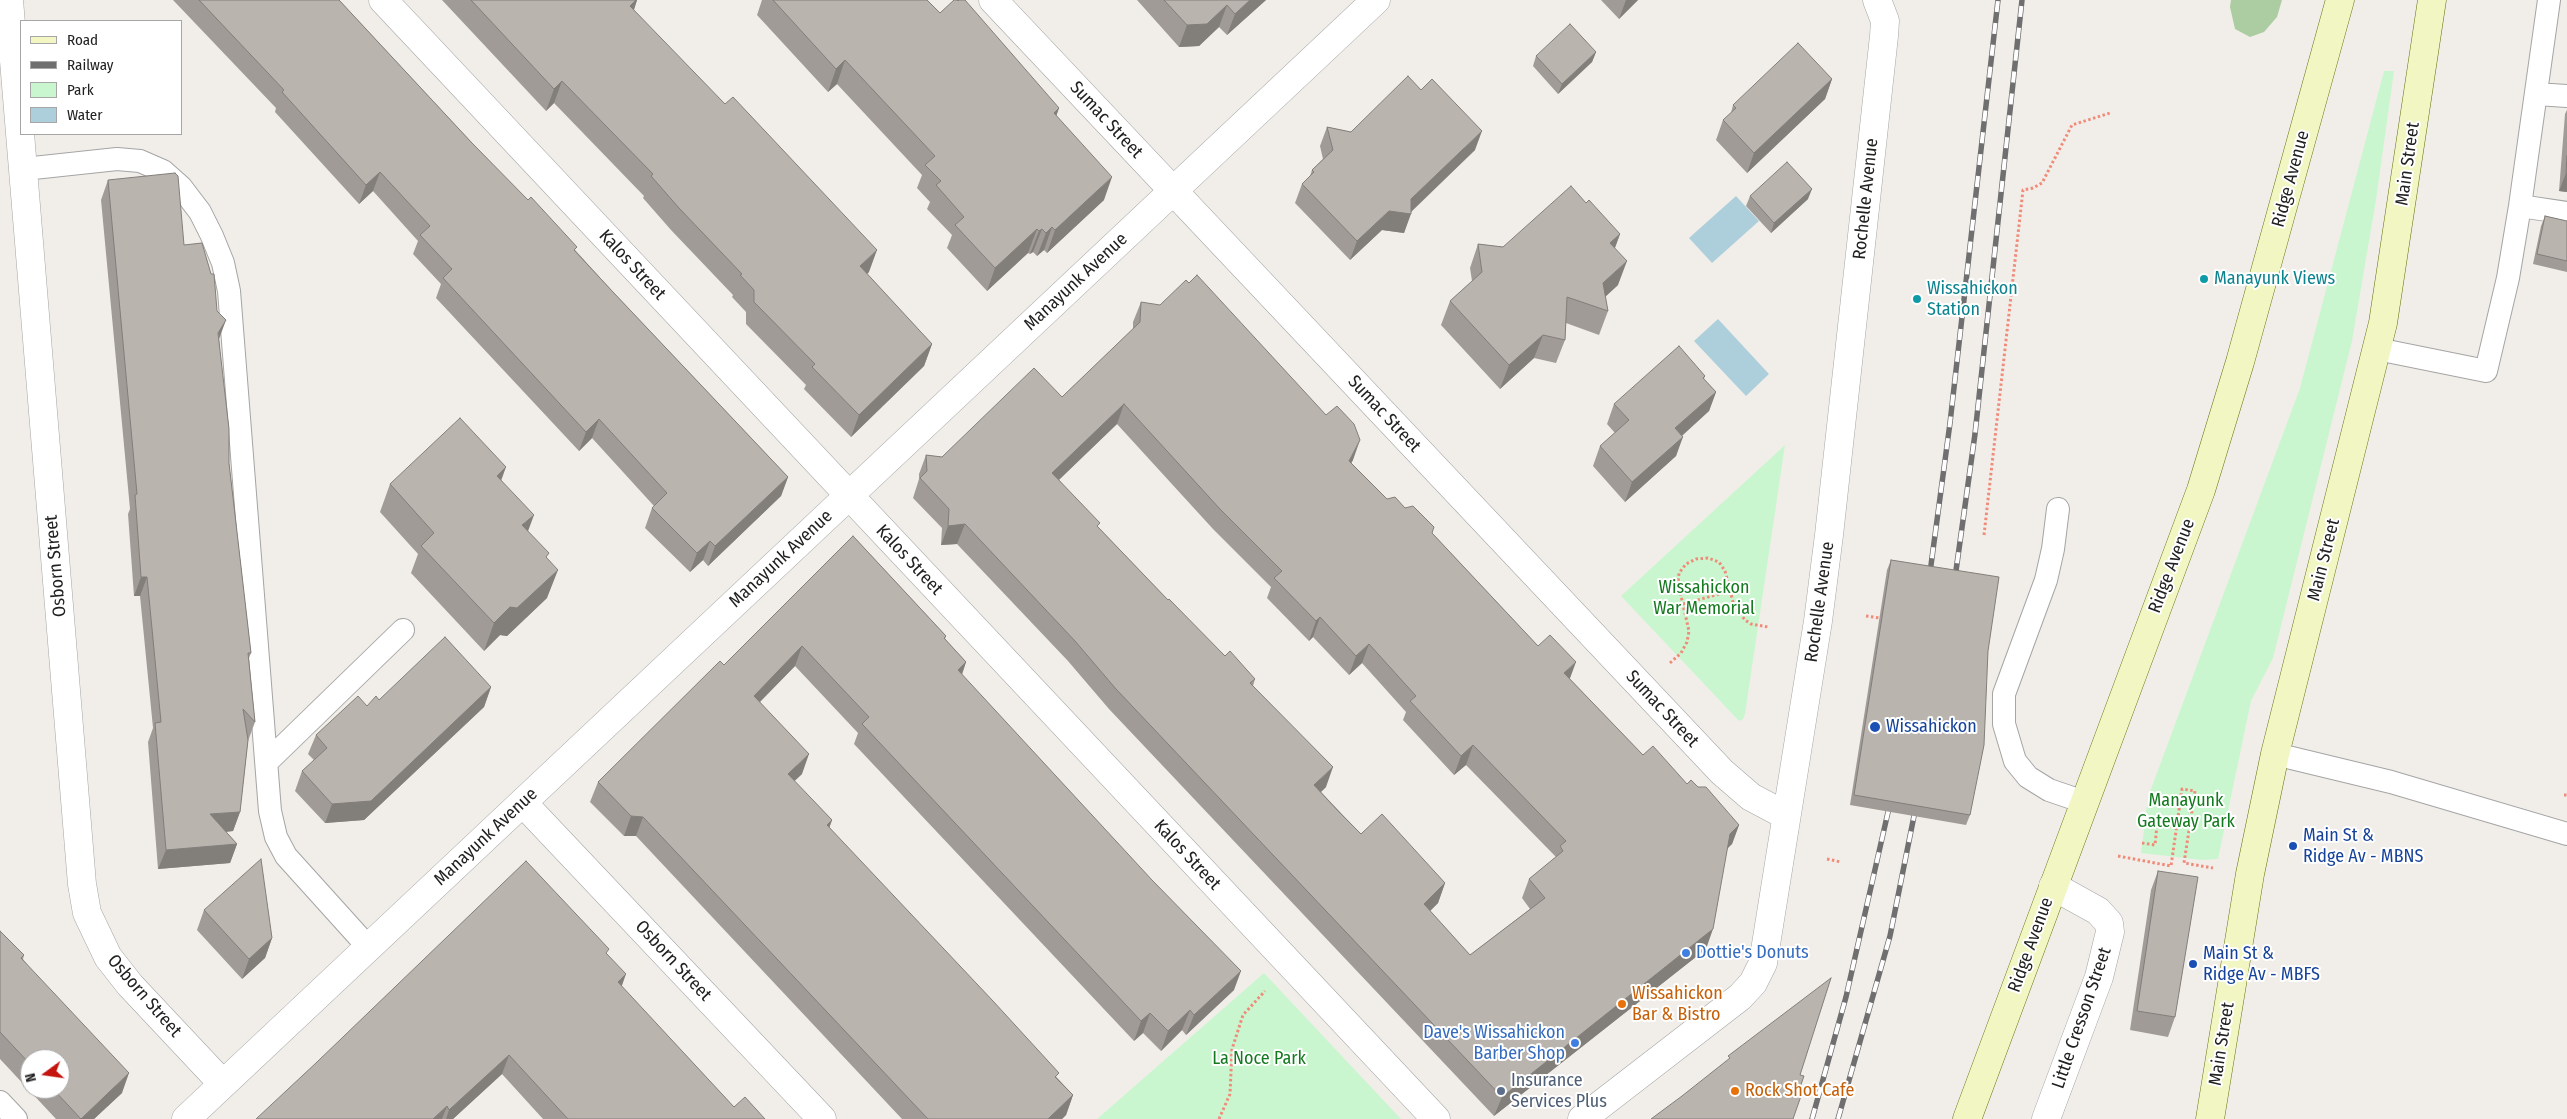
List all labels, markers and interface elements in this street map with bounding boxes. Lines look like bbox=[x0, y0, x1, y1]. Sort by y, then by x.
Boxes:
legend bbox=[20, 20, 182, 135]
text: Road bbox=[67, 31, 98, 49]
text: Railway bbox=[67, 56, 114, 74]
street label: Sumac Street bbox=[1065, 77, 1147, 163]
text: Park bbox=[67, 81, 94, 99]
text: Water bbox=[67, 106, 102, 124]
street label: Main Street bbox=[2391, 121, 2425, 207]
street label: Ridge Avenue bbox=[2268, 128, 2314, 230]
street label: Rochelle Avenue bbox=[1849, 137, 1883, 261]
street label: Kalos Street bbox=[594, 225, 670, 305]
street label: Manayunk Avenue bbox=[1020, 229, 1132, 335]
place label: Manayunk Views bbox=[2214, 268, 2335, 290]
marker: Manayunk Views bbox=[2198, 273, 2210, 285]
place label: Wissahickon Station bbox=[1927, 278, 2018, 320]
marker: Wissahickon Station bbox=[1911, 293, 1923, 305]
street label: Sumac Street bbox=[1343, 371, 1425, 457]
street label: Manayunk Avenue bbox=[725, 506, 837, 612]
street label: Osborn Street bbox=[41, 514, 71, 618]
street label: Ridge Avenue bbox=[2144, 516, 2200, 616]
street label: Main Street bbox=[2303, 517, 2345, 603]
street label: Kalos Street bbox=[871, 520, 947, 600]
street label: Rochelle Avenue bbox=[1801, 540, 1839, 664]
park label: Wissahickon War Memorial bbox=[1653, 577, 1755, 620]
street label: Sumac Street bbox=[1621, 666, 1703, 752]
place label: Wissahickon bbox=[1886, 716, 1977, 738]
marker: Wissahickon bbox=[1868, 720, 1882, 734]
street label: Manayunk Avenue bbox=[430, 784, 542, 890]
park label: Manayunk Gateway Park bbox=[2137, 790, 2235, 832]
street label: Kalos Street bbox=[1149, 815, 1225, 895]
place label: Main St & Ridge Av - MBNS bbox=[2303, 825, 2423, 868]
marker: Main St & Ridge Av - MBNS bbox=[2287, 840, 2299, 852]
street label: Ridge Avenue bbox=[2004, 895, 2058, 995]
street label: Osborn Street bbox=[630, 916, 716, 1006]
place label: Dottie's Donuts bbox=[1696, 942, 1809, 964]
place label: Main St & Ridge Av - MBFS bbox=[2203, 943, 2320, 986]
street label: Little Cresson Street bbox=[2048, 944, 2116, 1092]
marker: Dottie's Donuts bbox=[1680, 947, 1692, 959]
street label: Osborn Street bbox=[102, 950, 186, 1042]
marker: Main St & Ridge Av - MBFS bbox=[2187, 958, 2199, 970]
place label: Wissahickon Bar & Bistro bbox=[1632, 983, 1723, 1026]
marker: Wissahickon Bar & Bistro bbox=[1616, 998, 1628, 1010]
street label: Main Street bbox=[2205, 1001, 2239, 1087]
place label: Dave's Wissahickon Barber Shop bbox=[1423, 1022, 1565, 1064]
marker: Dave's Wissahickon Barber Shop bbox=[1569, 1037, 1581, 1049]
park label: La Noce Park bbox=[1212, 1048, 1306, 1070]
north arrow bbox=[20, 1049, 70, 1099]
place label: Insurance Services Plus bbox=[1511, 1070, 1607, 1112]
text: N bbox=[22, 1071, 40, 1084]
place label: Rock Shot Cafe bbox=[1745, 1080, 1854, 1102]
marker: Insurance Services Plus bbox=[1495, 1085, 1507, 1097]
marker: Rock Shot Cafe bbox=[1729, 1085, 1741, 1097]

